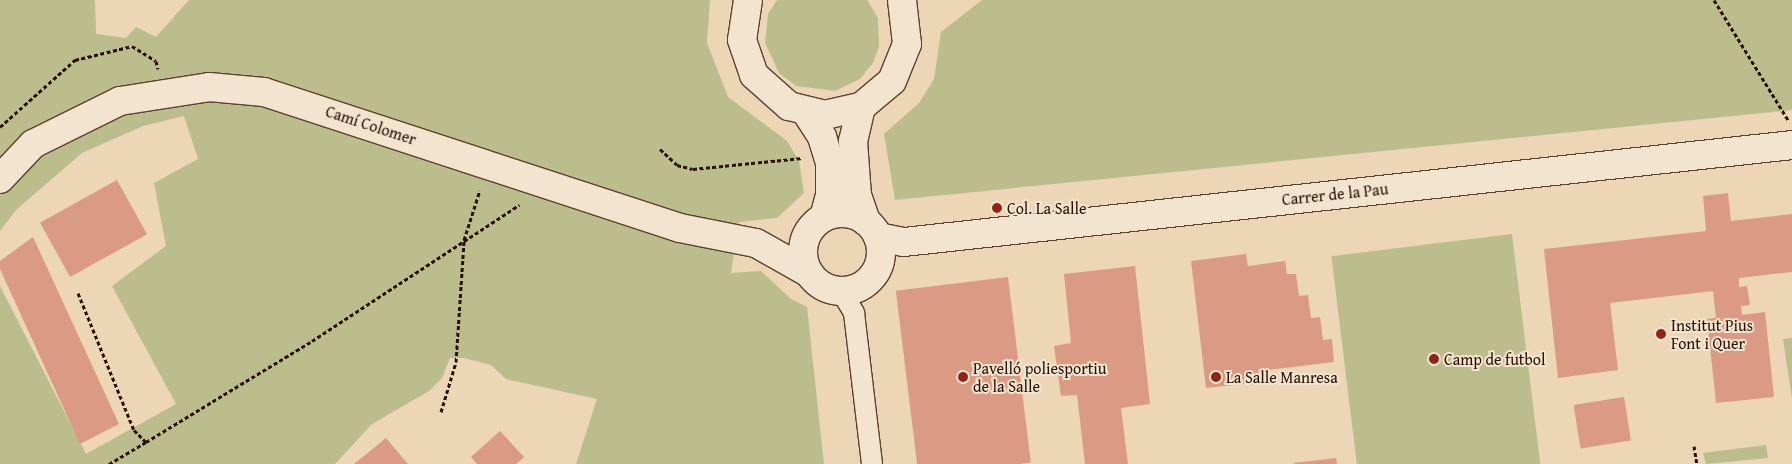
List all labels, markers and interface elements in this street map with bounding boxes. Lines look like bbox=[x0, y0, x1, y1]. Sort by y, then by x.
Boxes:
street label: Camí Colomer bbox=[323, 101, 419, 149]
street label: Carrer de la Pau bbox=[1281, 179, 1389, 209]
place label: Col. La Salle bbox=[1007, 198, 1087, 218]
marker: Col. La Salle bbox=[991, 202, 1003, 214]
place label: Institut Pius Font i Quer bbox=[1671, 315, 1753, 353]
marker: Institut Pius Font i Quer bbox=[1655, 328, 1667, 340]
place label: Camp de futbol bbox=[1444, 349, 1545, 369]
marker: Camp de futbol bbox=[1428, 353, 1440, 365]
place label: Pavelló poliesportiu de la Salle bbox=[973, 358, 1107, 396]
place label: La Salle Manresa bbox=[1226, 367, 1338, 387]
marker: Pavelló poliesportiu de la Salle bbox=[957, 371, 969, 383]
marker: La Salle Manresa bbox=[1210, 371, 1222, 383]

